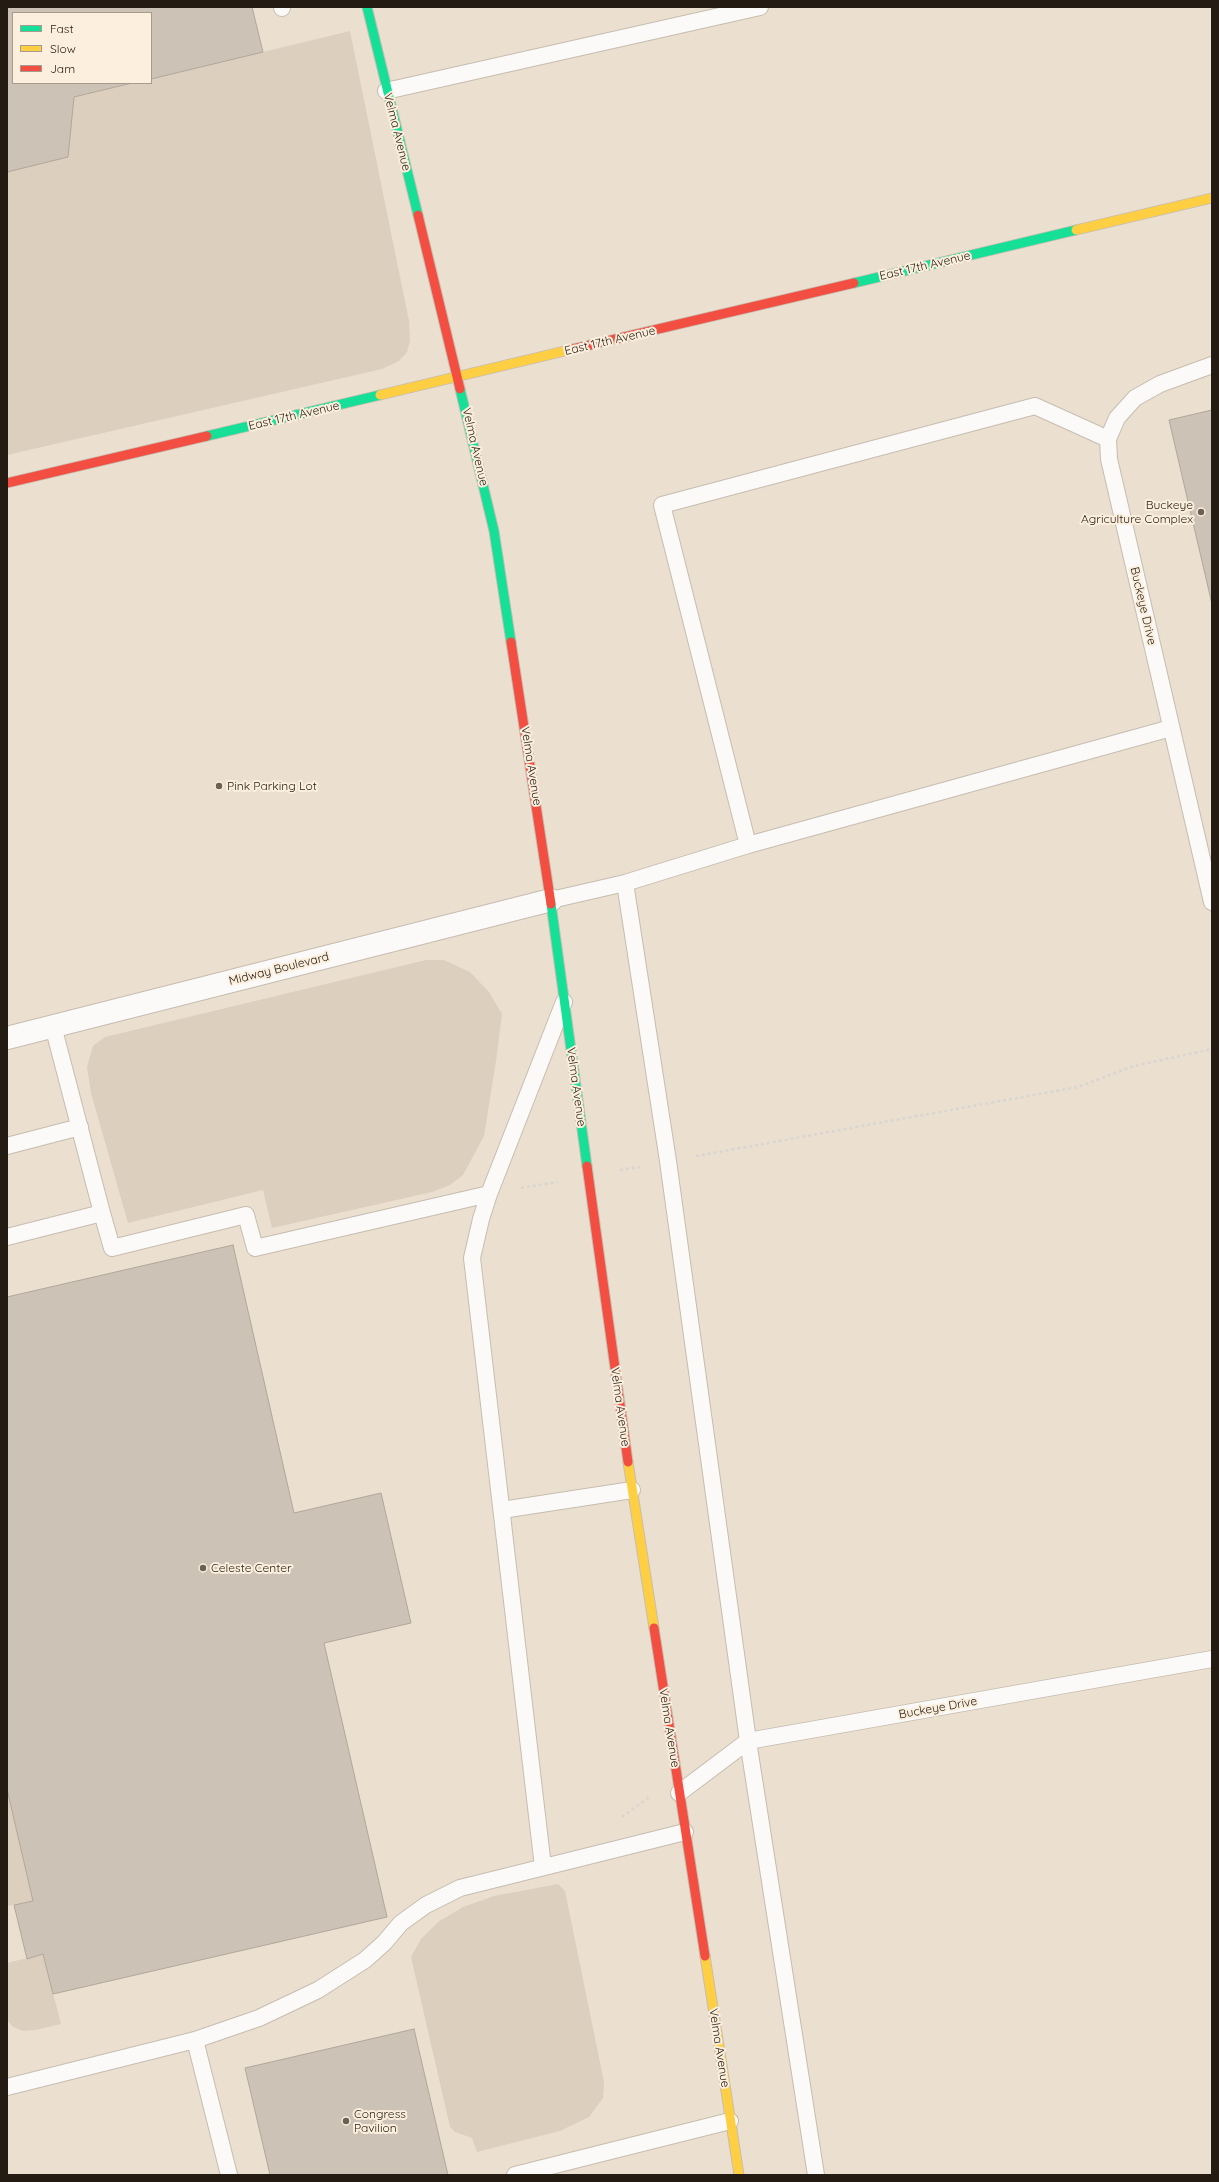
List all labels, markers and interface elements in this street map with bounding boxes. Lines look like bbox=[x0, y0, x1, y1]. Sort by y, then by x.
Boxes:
legend bbox=[12, 12, 152, 84]
text: Fast bbox=[50, 21, 74, 36]
text: Slow bbox=[50, 41, 76, 56]
text: Jam bbox=[50, 61, 75, 76]
street label: Velma Avenue bbox=[380, 92, 414, 172]
street label: East 17th Avenue bbox=[878, 249, 972, 283]
street label: East 17th Avenue bbox=[563, 324, 657, 358]
street label: East 17th Avenue bbox=[247, 399, 341, 433]
street label: Velma Avenue bbox=[459, 407, 491, 487]
place label: Buckeye Agriculture Complex bbox=[1081, 498, 1193, 526]
marker: Buckeye Agriculture Complex bbox=[1196, 507, 1206, 517]
street label: Buckeye Drive bbox=[1127, 566, 1159, 646]
street label: Velma Avenue bbox=[518, 725, 544, 807]
place label: Pink Parking Lot bbox=[227, 779, 317, 793]
marker: Pink Parking Lot bbox=[214, 781, 224, 791]
street label: Midway Boulevard bbox=[227, 950, 331, 988]
street label: Velma Avenue bbox=[563, 1046, 589, 1128]
street label: Velma Avenue bbox=[607, 1366, 633, 1448]
place label: Celeste Center bbox=[211, 1561, 292, 1575]
marker: Celeste Center bbox=[198, 1563, 208, 1573]
street label: Velma Avenue bbox=[656, 1687, 682, 1769]
street label: Buckeye Drive bbox=[898, 1694, 978, 1722]
street label: Velma Avenue bbox=[706, 2007, 732, 2089]
place label: Congress Pavilion bbox=[354, 2107, 406, 2135]
marker: Congress Pavilion bbox=[341, 2116, 351, 2126]

